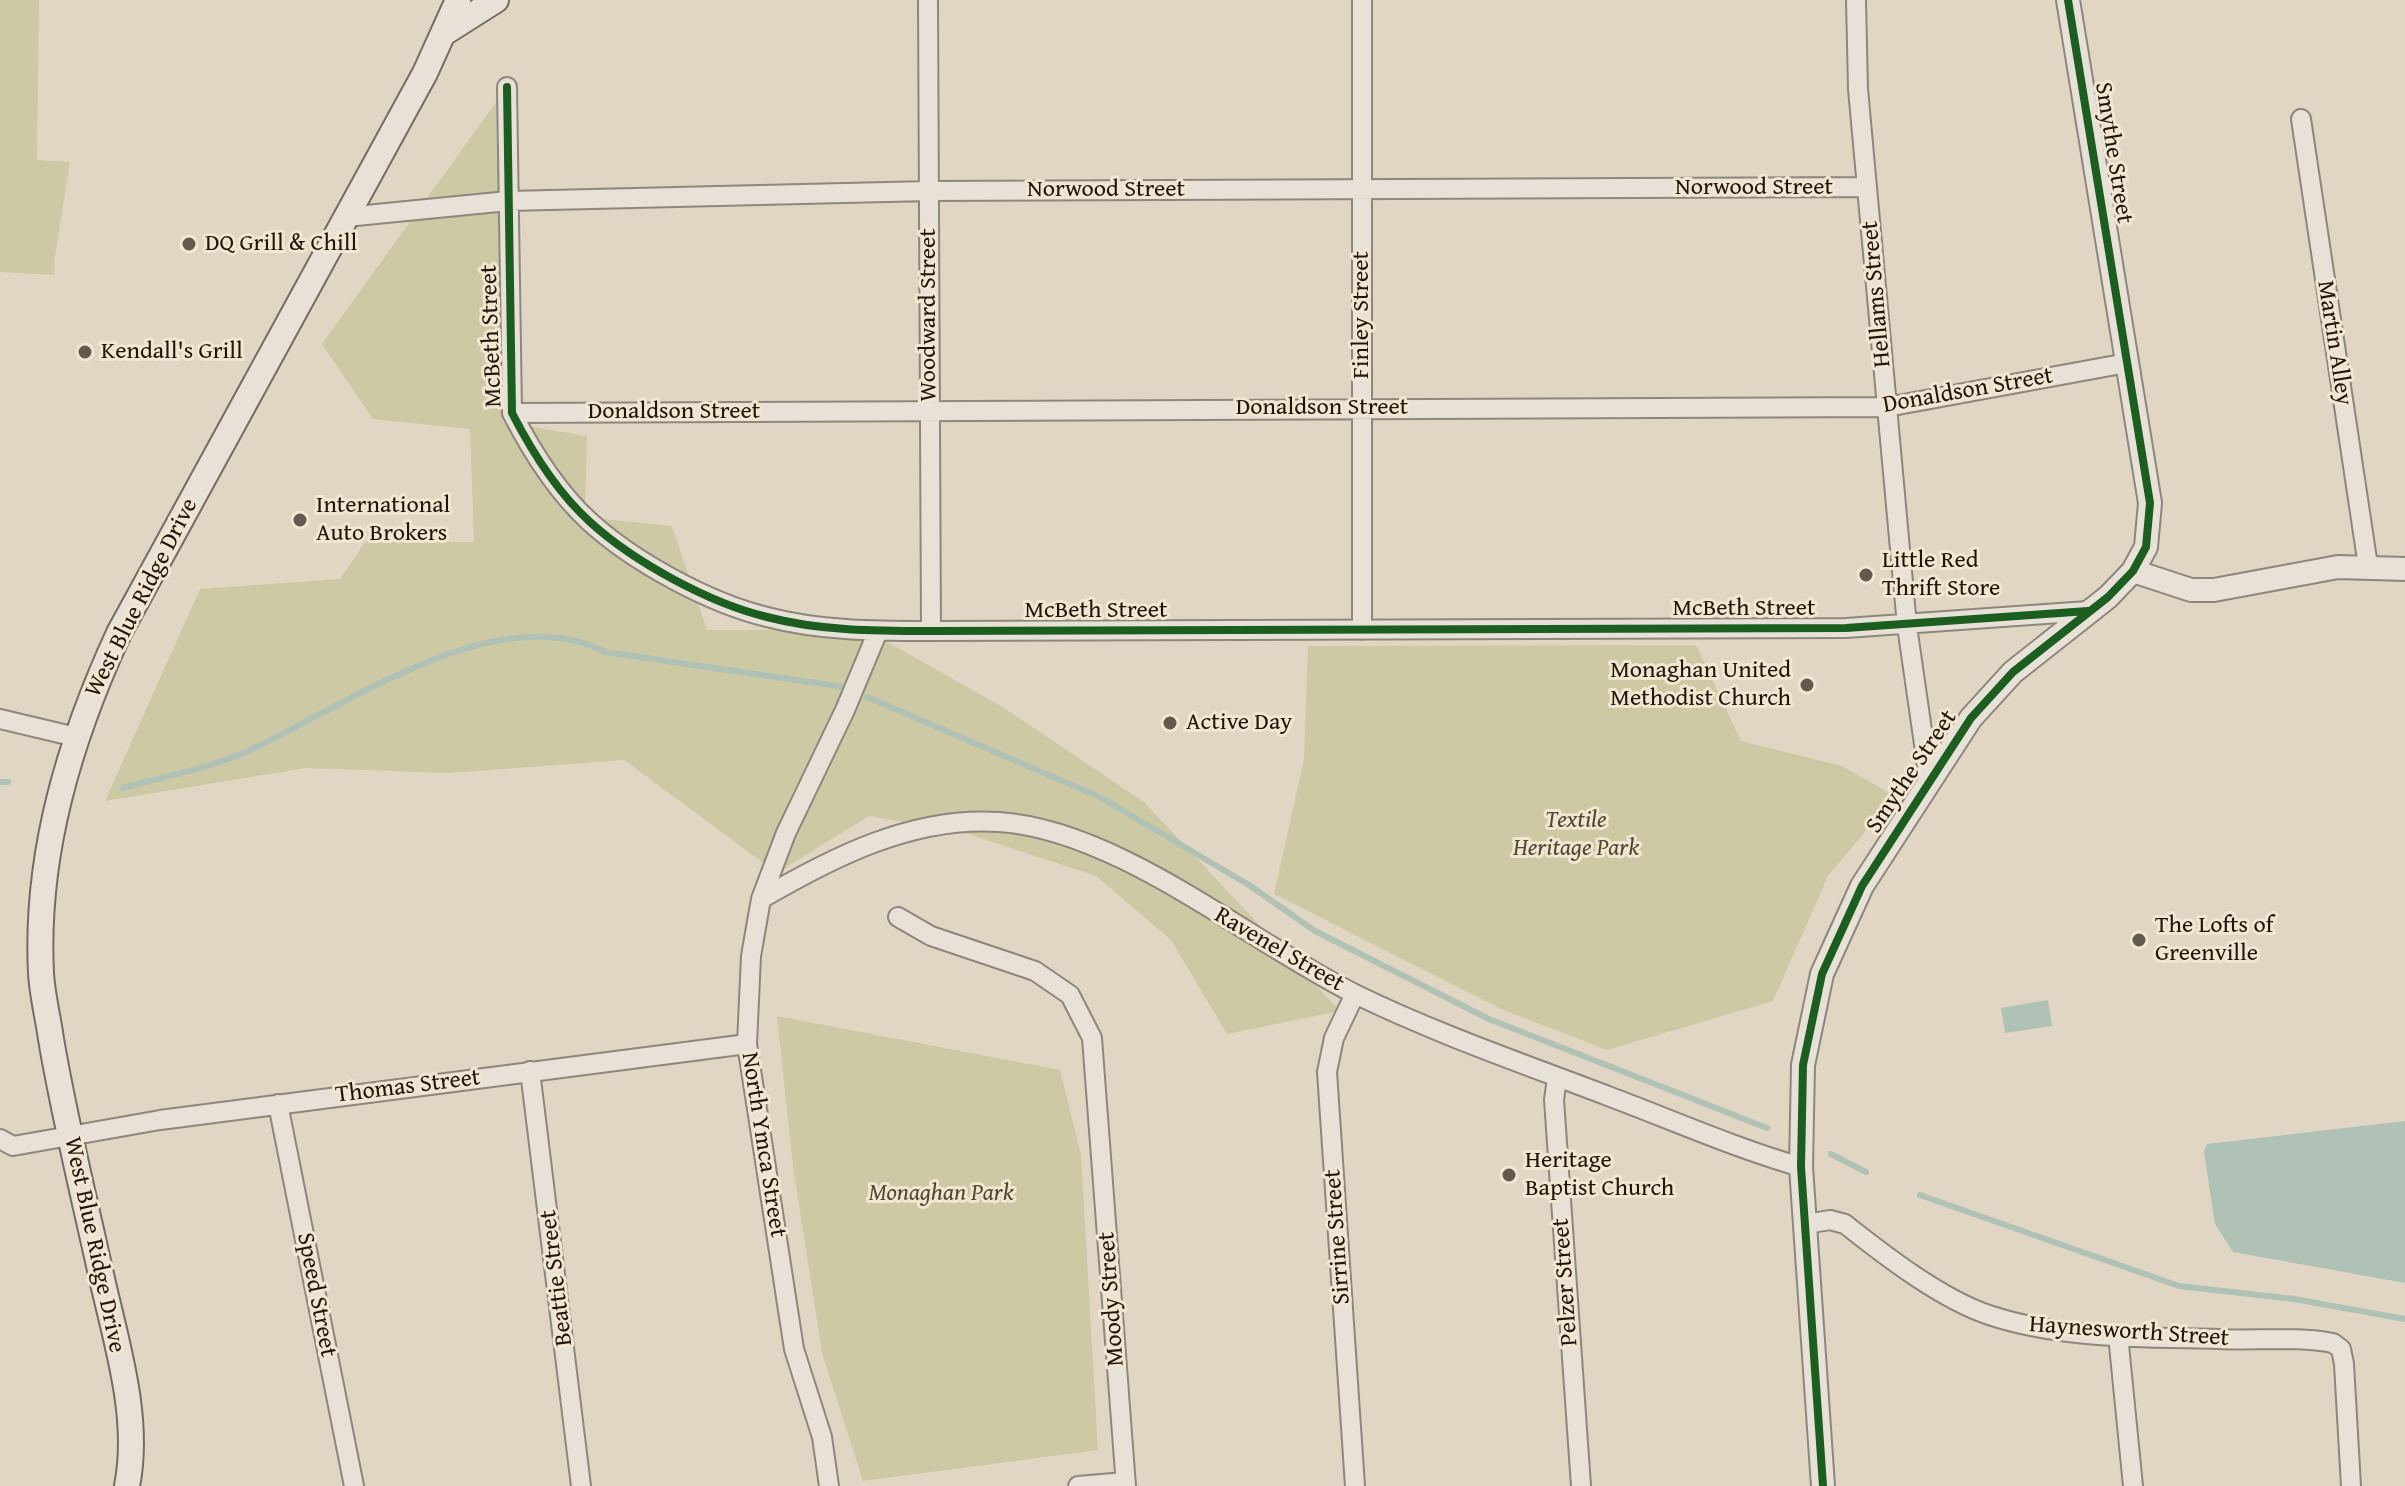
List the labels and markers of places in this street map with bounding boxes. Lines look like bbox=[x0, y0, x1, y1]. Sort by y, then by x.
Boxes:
place label: DQ Grill & Chill bbox=[205, 230, 357, 258]
marker: DQ Grill & Chill bbox=[180, 235, 198, 253]
place label: Kendall's Grill bbox=[101, 338, 243, 366]
marker: Kendall's Grill bbox=[76, 343, 94, 361]
place label: International Auto Brokers bbox=[316, 492, 450, 548]
marker: International Auto Brokers bbox=[291, 511, 309, 529]
place label: Little Red Thrift Store bbox=[1882, 547, 2000, 603]
marker: Little Red Thrift Store bbox=[1857, 566, 1875, 584]
place label: Monaghan United Methodist Church bbox=[1610, 657, 1791, 713]
marker: Monaghan United Methodist Church bbox=[1798, 676, 1816, 694]
place label: Active Day bbox=[1186, 709, 1292, 737]
marker: Active Day bbox=[1161, 714, 1179, 732]
place label: The Lofts of Greenville bbox=[2155, 912, 2273, 968]
marker: The Lofts of Greenville bbox=[2130, 931, 2148, 949]
place label: Heritage Baptist Church bbox=[1525, 1147, 1674, 1203]
marker: Heritage Baptist Church bbox=[1500, 1166, 1518, 1184]

